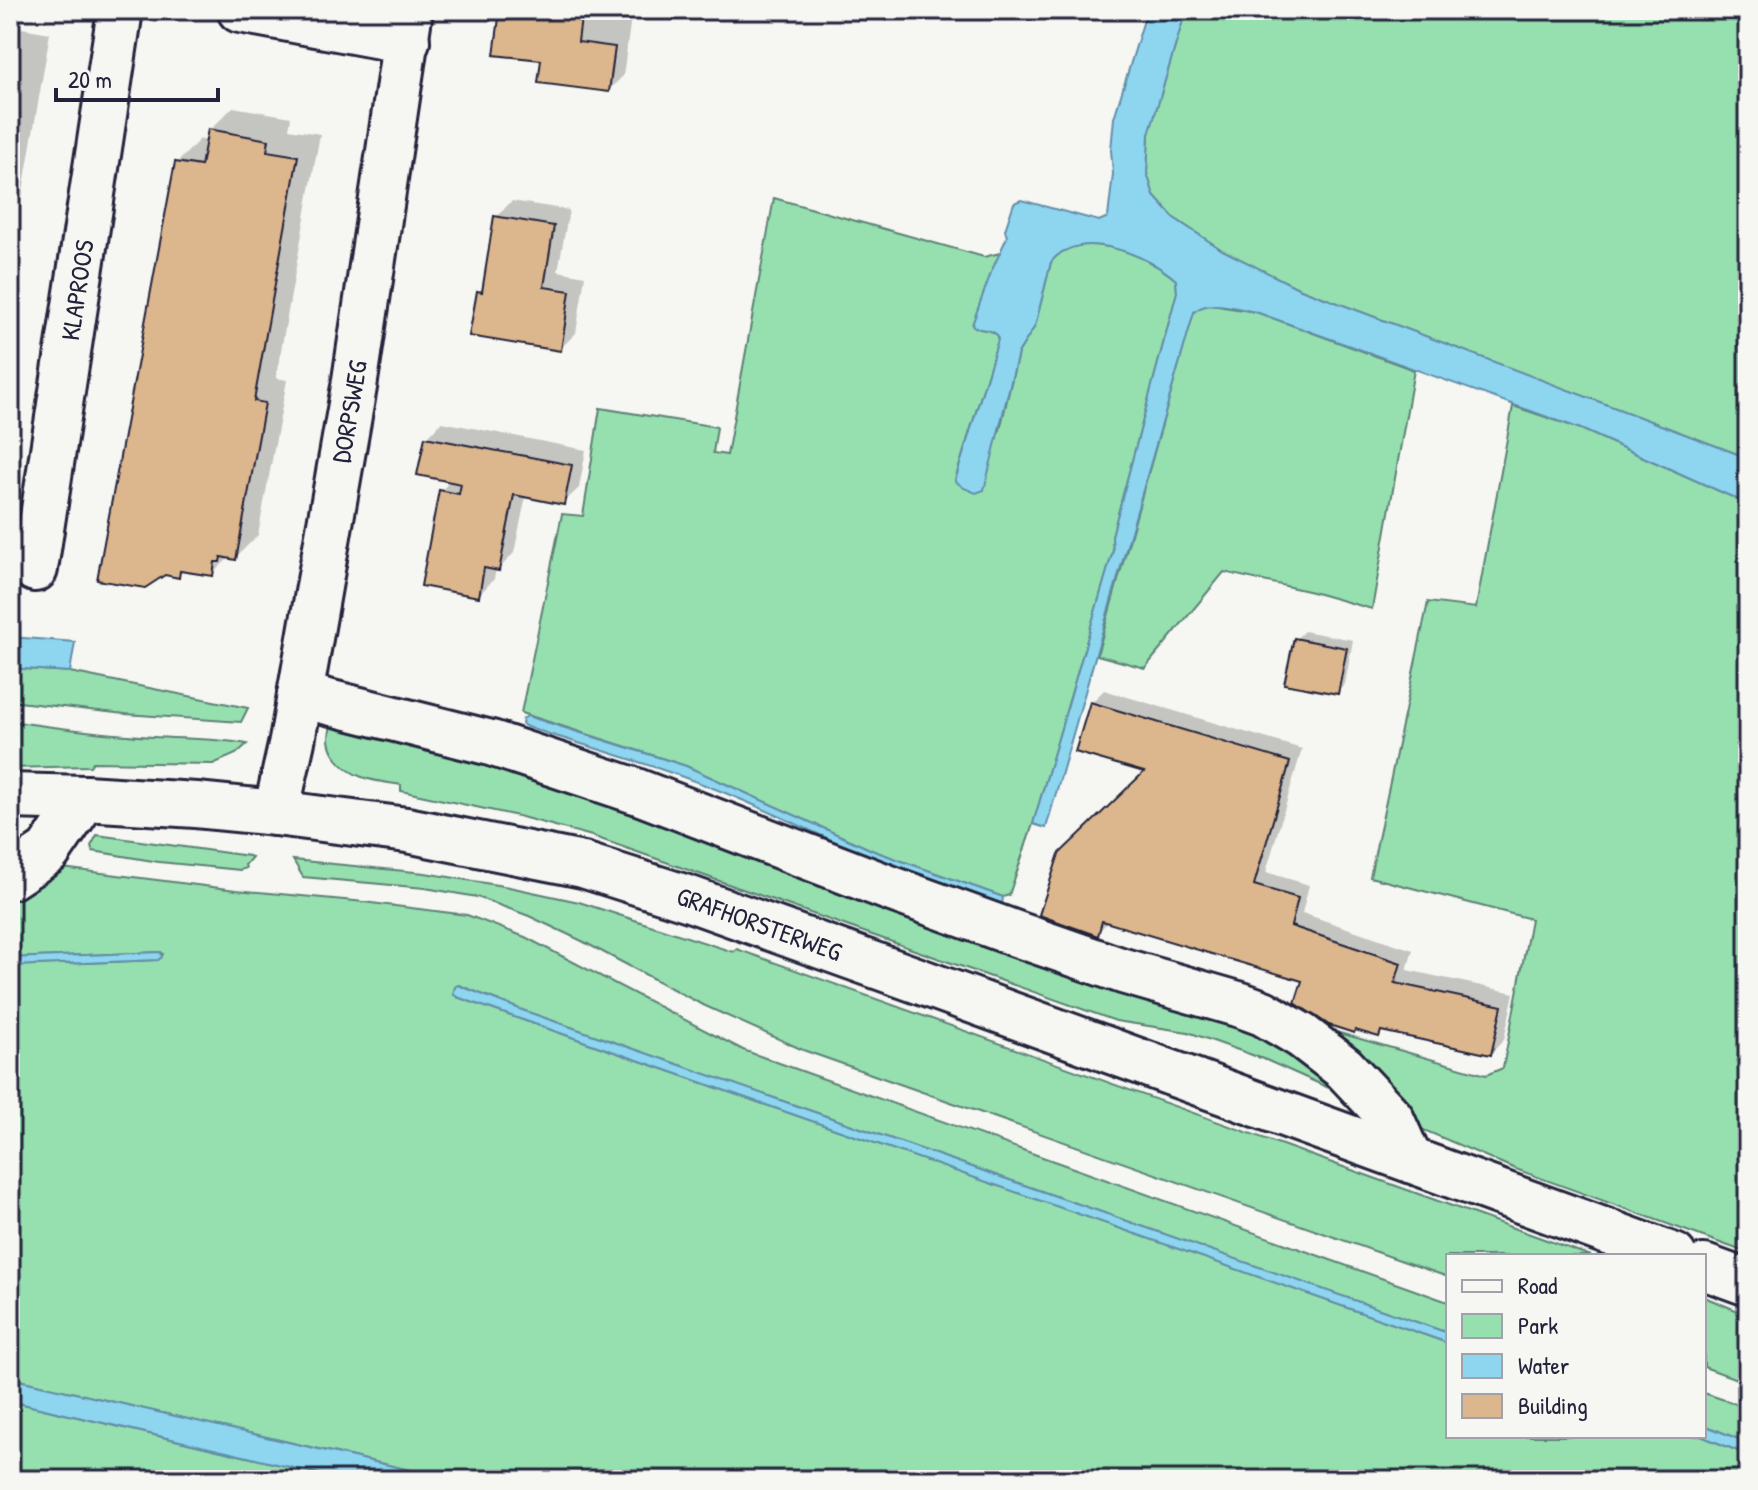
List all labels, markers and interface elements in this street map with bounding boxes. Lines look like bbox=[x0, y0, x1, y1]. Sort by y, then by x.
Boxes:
scale bar bbox=[56, 52, 218, 102]
text: 20 m bbox=[68, 63, 112, 95]
street label: KLAPROOS bbox=[52, 237, 102, 343]
street label: DORPSWEG bbox=[323, 358, 375, 465]
street label: GRAFHORSTERWEG bbox=[673, 878, 847, 969]
legend bbox=[1446, 1254, 1706, 1438]
text: Road bbox=[1518, 1269, 1557, 1301]
text: Park bbox=[1518, 1309, 1558, 1341]
text: Water bbox=[1518, 1349, 1569, 1381]
text: Building bbox=[1518, 1389, 1588, 1421]

